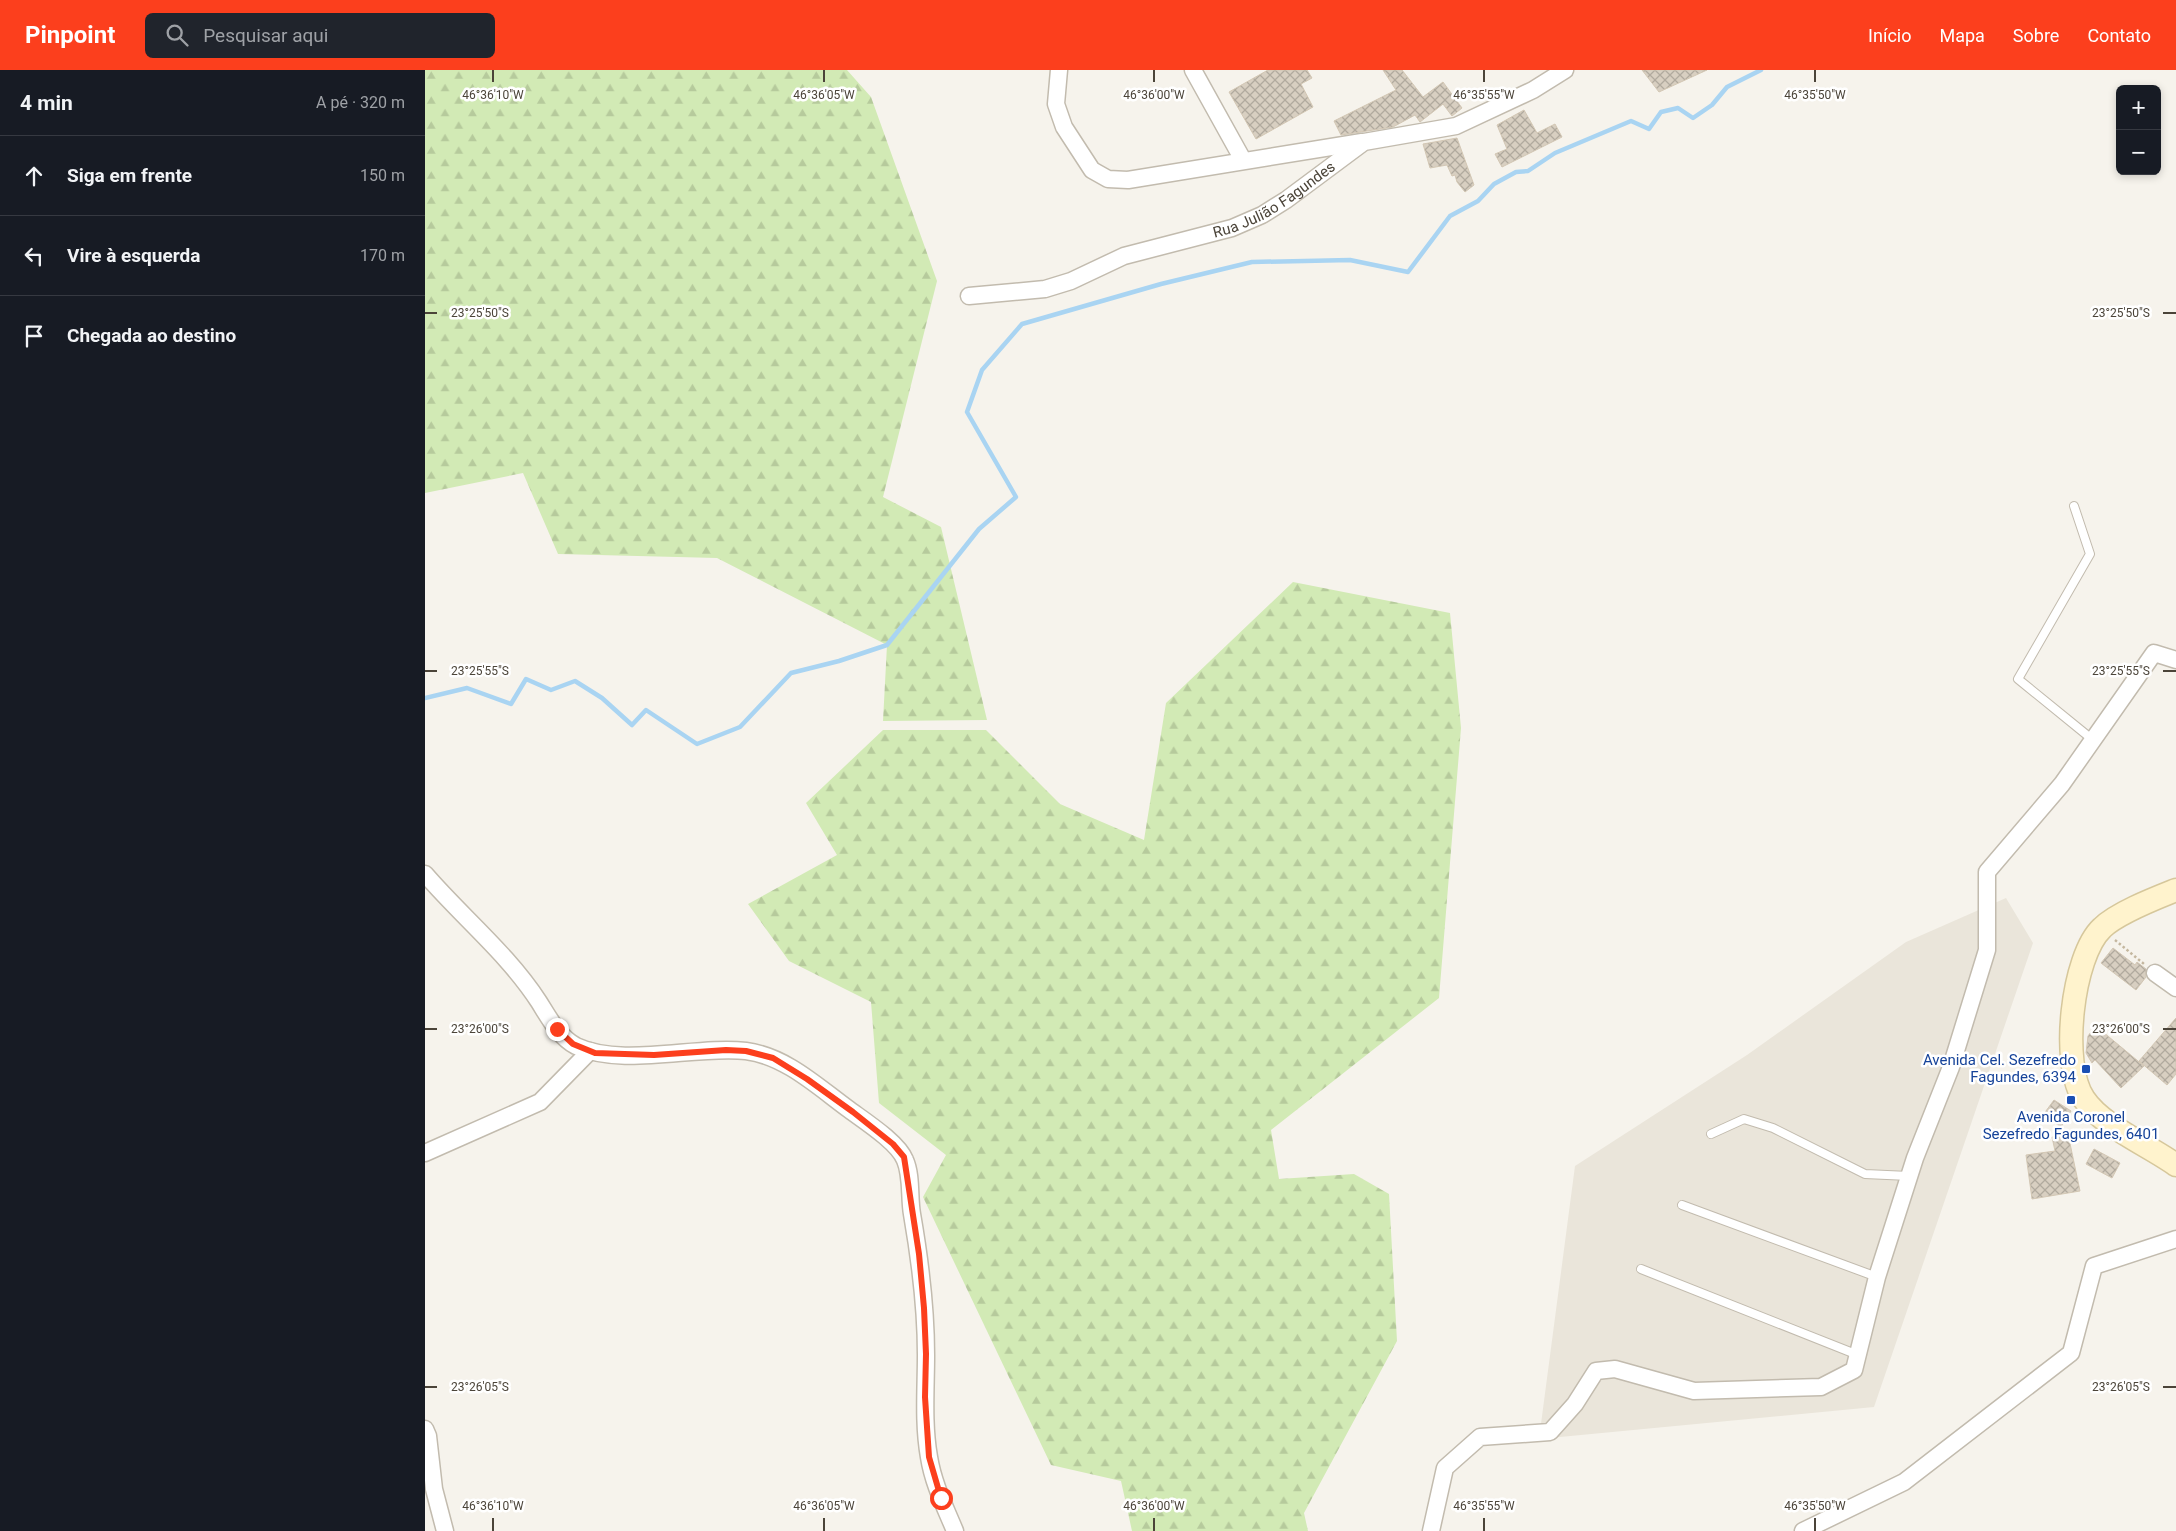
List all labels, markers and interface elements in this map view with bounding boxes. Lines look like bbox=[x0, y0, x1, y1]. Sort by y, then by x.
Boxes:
search box bbox=[145, 13, 495, 58]
text: Pinpoint bbox=[25, 21, 115, 49]
icon: search bbox=[163, 21, 191, 49]
text: Pesquisar aqui bbox=[203, 24, 328, 47]
text: Início bbox=[1868, 25, 1911, 46]
text: Mapa bbox=[1939, 25, 1985, 46]
text: Sobre bbox=[2013, 25, 2059, 46]
text: Contato bbox=[2087, 25, 2151, 46]
map controls bbox=[2116, 85, 2161, 175]
button: + bbox=[2116, 85, 2161, 130]
text: 46°36'10"W bbox=[462, 88, 524, 102]
text: 46°36'05"W bbox=[793, 88, 855, 102]
text: 46°36'00"W bbox=[1123, 88, 1185, 102]
text: 46°35'55"W bbox=[1453, 88, 1515, 102]
text: 46°35'50"W bbox=[1784, 88, 1846, 102]
text: 4 min bbox=[20, 91, 73, 115]
text: A pé · 320 m bbox=[316, 93, 405, 112]
button: − bbox=[2116, 130, 2161, 175]
street label: Rua Julião Fagundes bbox=[1211, 158, 1339, 242]
icon: ahead bbox=[20, 162, 48, 190]
text: Siga em frente bbox=[67, 164, 192, 187]
text: 150 m bbox=[360, 166, 405, 185]
icon: left bbox=[20, 242, 48, 270]
text: Vire à esquerda bbox=[67, 244, 200, 267]
text: 170 m bbox=[360, 246, 405, 265]
text: 23°25'50"S bbox=[451, 306, 509, 320]
text: 23°25'50"S bbox=[2092, 306, 2150, 320]
icon: arrive bbox=[20, 322, 48, 350]
text: Chegada ao destino bbox=[67, 324, 236, 347]
text: 23°25'55"S bbox=[451, 664, 509, 678]
text: 23°25'55"S bbox=[2092, 664, 2150, 678]
route end bbox=[546, 1018, 569, 1041]
text: 23°26'00"S bbox=[451, 1022, 509, 1036]
text: 23°26'00"S bbox=[2092, 1022, 2150, 1036]
place label: Avenida Cel. Sezefredo Fagundes, 6394 bbox=[1923, 1051, 2077, 1086]
marker: Avenida Cel. Sezefredo Fagundes, 6394 bbox=[2080, 1063, 2092, 1075]
marker: Avenida Coronel Sezefredo Fagundes, 6401 bbox=[2065, 1094, 2077, 1106]
place label: Avenida Coronel Sezefredo Fagundes, 6401 bbox=[1983, 1108, 2159, 1143]
text: 23°26'05"S bbox=[451, 1380, 509, 1394]
text: 23°26'05"S bbox=[2092, 1380, 2150, 1394]
route start bbox=[930, 1487, 953, 1510]
text: 46°36'10"W bbox=[462, 1499, 524, 1513]
text: 46°36'05"W bbox=[793, 1499, 855, 1513]
text: 46°36'00"W bbox=[1123, 1499, 1185, 1513]
text: 46°35'55"W bbox=[1453, 1499, 1515, 1513]
text: 46°35'50"W bbox=[1784, 1499, 1846, 1513]

